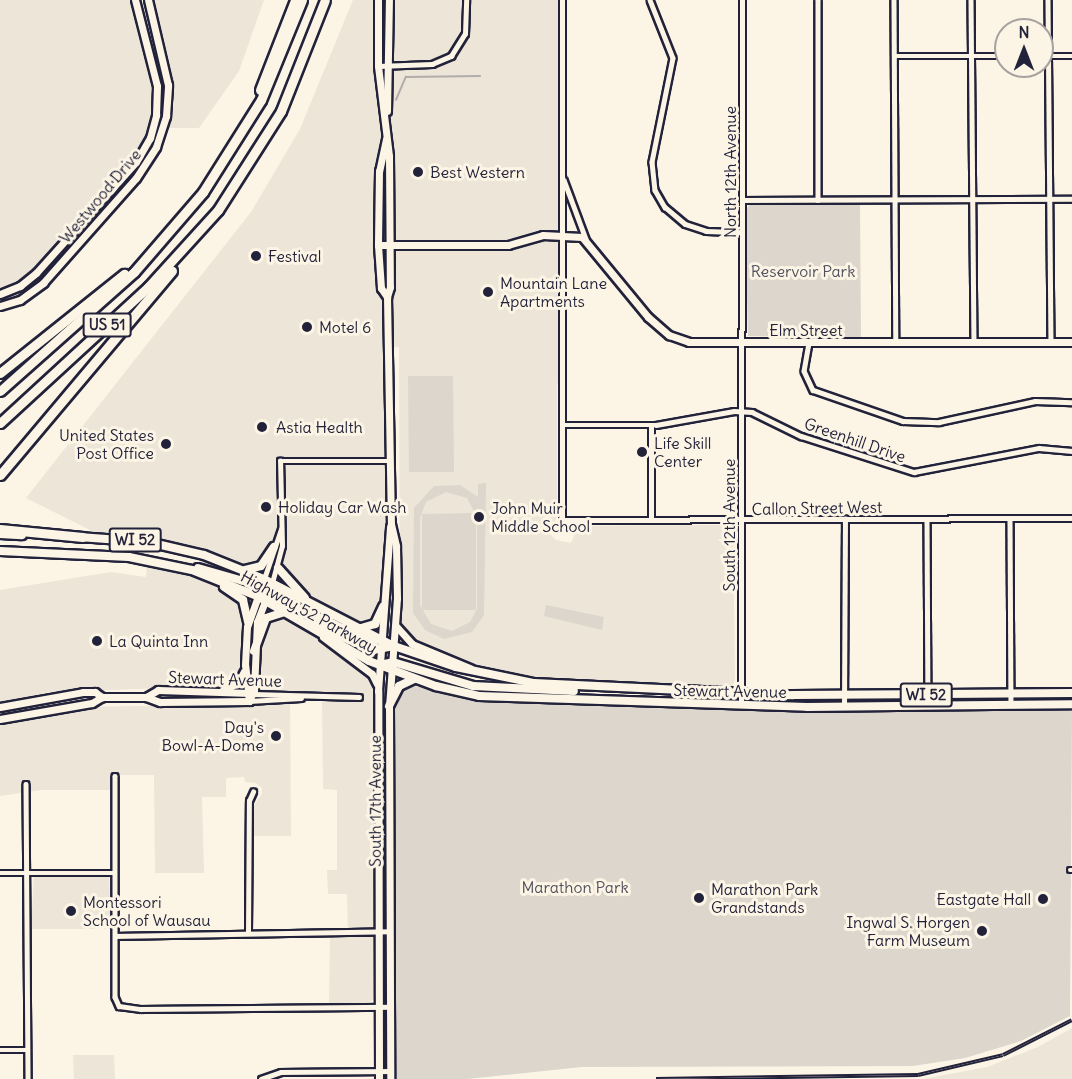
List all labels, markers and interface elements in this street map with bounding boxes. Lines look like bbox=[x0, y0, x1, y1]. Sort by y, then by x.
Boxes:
north arrow bbox=[994, 18, 1054, 78]
text: N bbox=[1018, 22, 1030, 42]
street label: North 12th Avenue bbox=[720, 106, 740, 238]
street label: Westwood Drive bbox=[55, 145, 145, 247]
place label: Best Western bbox=[430, 162, 525, 182]
marker: Best Western bbox=[411, 165, 425, 179]
place label: Festival bbox=[268, 246, 321, 266]
marker: Festival bbox=[249, 249, 263, 263]
park label: Reservoir Park bbox=[751, 261, 855, 281]
place label: Mountain Lane Apartments bbox=[500, 273, 607, 311]
marker: Mountain Lane Apartments bbox=[481, 285, 495, 299]
road number: US 51 bbox=[82, 313, 132, 337]
place label: Motel 6 bbox=[319, 317, 371, 337]
marker: Motel 6 bbox=[300, 320, 314, 334]
street label: Elm Street bbox=[769, 320, 843, 340]
street label: Greenhill Drive bbox=[802, 414, 908, 466]
place label: Astia Health bbox=[276, 417, 363, 437]
marker: Astia Health bbox=[253, 418, 271, 436]
place label: United States Post Office bbox=[59, 425, 154, 463]
place label: Life Skill Center bbox=[654, 433, 711, 471]
marker: United States Post Office bbox=[159, 437, 173, 451]
marker: Life Skill Center bbox=[635, 445, 649, 459]
street label: South 12th Avenue bbox=[719, 459, 739, 591]
place label: Holiday Car Wash bbox=[278, 497, 407, 517]
street label: Callon Street West bbox=[752, 497, 882, 519]
place label: John Muir Middle School bbox=[491, 498, 590, 536]
marker: Holiday Car Wash bbox=[259, 500, 273, 514]
marker: John Muir Middle School bbox=[472, 510, 486, 524]
road number: WI 52 bbox=[108, 528, 162, 552]
street label: Highway 52 Parkway bbox=[237, 566, 381, 658]
place label: La Quinta Inn bbox=[109, 631, 208, 651]
marker: La Quinta Inn bbox=[90, 634, 104, 648]
street label: Stewart Avenue bbox=[168, 667, 282, 691]
street label: Stewart Avenue bbox=[673, 680, 787, 702]
road number: WI 52 bbox=[899, 683, 953, 707]
place label: Day's Bowl-A-Dome bbox=[161, 717, 264, 755]
marker: Day's Bowl-A-Dome bbox=[269, 729, 283, 743]
street label: South 17th Avenue bbox=[365, 735, 385, 867]
park label: Marathon Park bbox=[521, 877, 629, 897]
place label: Marathon Park Grandstands bbox=[711, 879, 818, 917]
place label: Eastgate Hall bbox=[937, 889, 1031, 909]
marker: Marathon Park Grandstands bbox=[692, 891, 706, 905]
place label: Montessori School of Wausau bbox=[83, 892, 211, 930]
marker: Eastgate Hall bbox=[1036, 892, 1050, 906]
marker: Montessori School of Wausau bbox=[64, 904, 78, 918]
place label: Ingwal S. Horgen Farm Museum bbox=[846, 912, 970, 950]
marker: Ingwal S. Horgen Farm Museum bbox=[975, 924, 989, 938]

